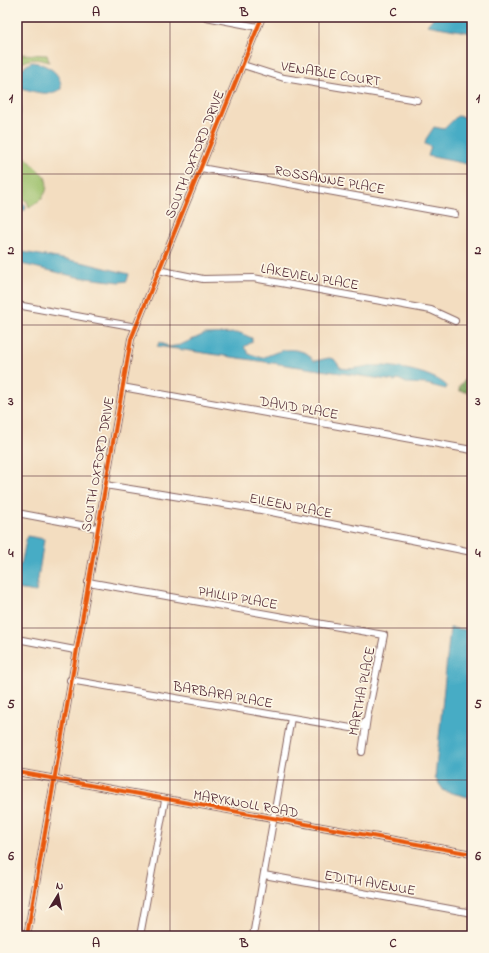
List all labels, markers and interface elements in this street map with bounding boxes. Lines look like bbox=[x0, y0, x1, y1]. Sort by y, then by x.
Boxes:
text: A bbox=[92, 3, 100, 22]
text: B bbox=[239, 3, 249, 22]
text: C bbox=[389, 3, 397, 22]
street label: VENABLE COURT bbox=[278, 56, 382, 93]
street label: SOUTH OXFORD DRIVE bbox=[160, 87, 231, 222]
text: 1 bbox=[9, 89, 14, 108]
text: 1 bbox=[476, 89, 481, 108]
street label: ROSSANNE PLACE bbox=[273, 160, 387, 201]
text: 2 bbox=[7, 241, 15, 260]
text: 2 bbox=[474, 241, 482, 260]
street label: LAKEVIEW PLACE bbox=[259, 259, 360, 296]
street label: DAVID PLACE bbox=[257, 391, 340, 426]
text: 3 bbox=[7, 392, 14, 411]
text: 3 bbox=[474, 392, 481, 411]
street label: SOUTH OXFORD DRIVE bbox=[76, 395, 121, 533]
street label: EILEEN PLACE bbox=[247, 488, 334, 525]
text: 4 bbox=[7, 544, 14, 563]
text: 4 bbox=[474, 544, 481, 563]
street label: PHILLIP PLACE bbox=[196, 581, 279, 616]
street label: MARTHA PLACE bbox=[344, 645, 381, 738]
street label: BARBARA PLACE bbox=[170, 676, 274, 715]
text: 5 bbox=[7, 695, 15, 714]
text: 5 bbox=[474, 695, 482, 714]
street label: MARYKNOLL ROAD bbox=[191, 785, 300, 824]
text: 6 bbox=[7, 847, 14, 866]
text: 6 bbox=[474, 847, 481, 866]
street label: EDITH AVENUE bbox=[323, 865, 417, 902]
north arrow bbox=[38, 875, 78, 915]
text: N bbox=[55, 878, 65, 895]
text: A bbox=[92, 934, 100, 953]
text: B bbox=[239, 934, 249, 953]
text: C bbox=[389, 934, 397, 953]

